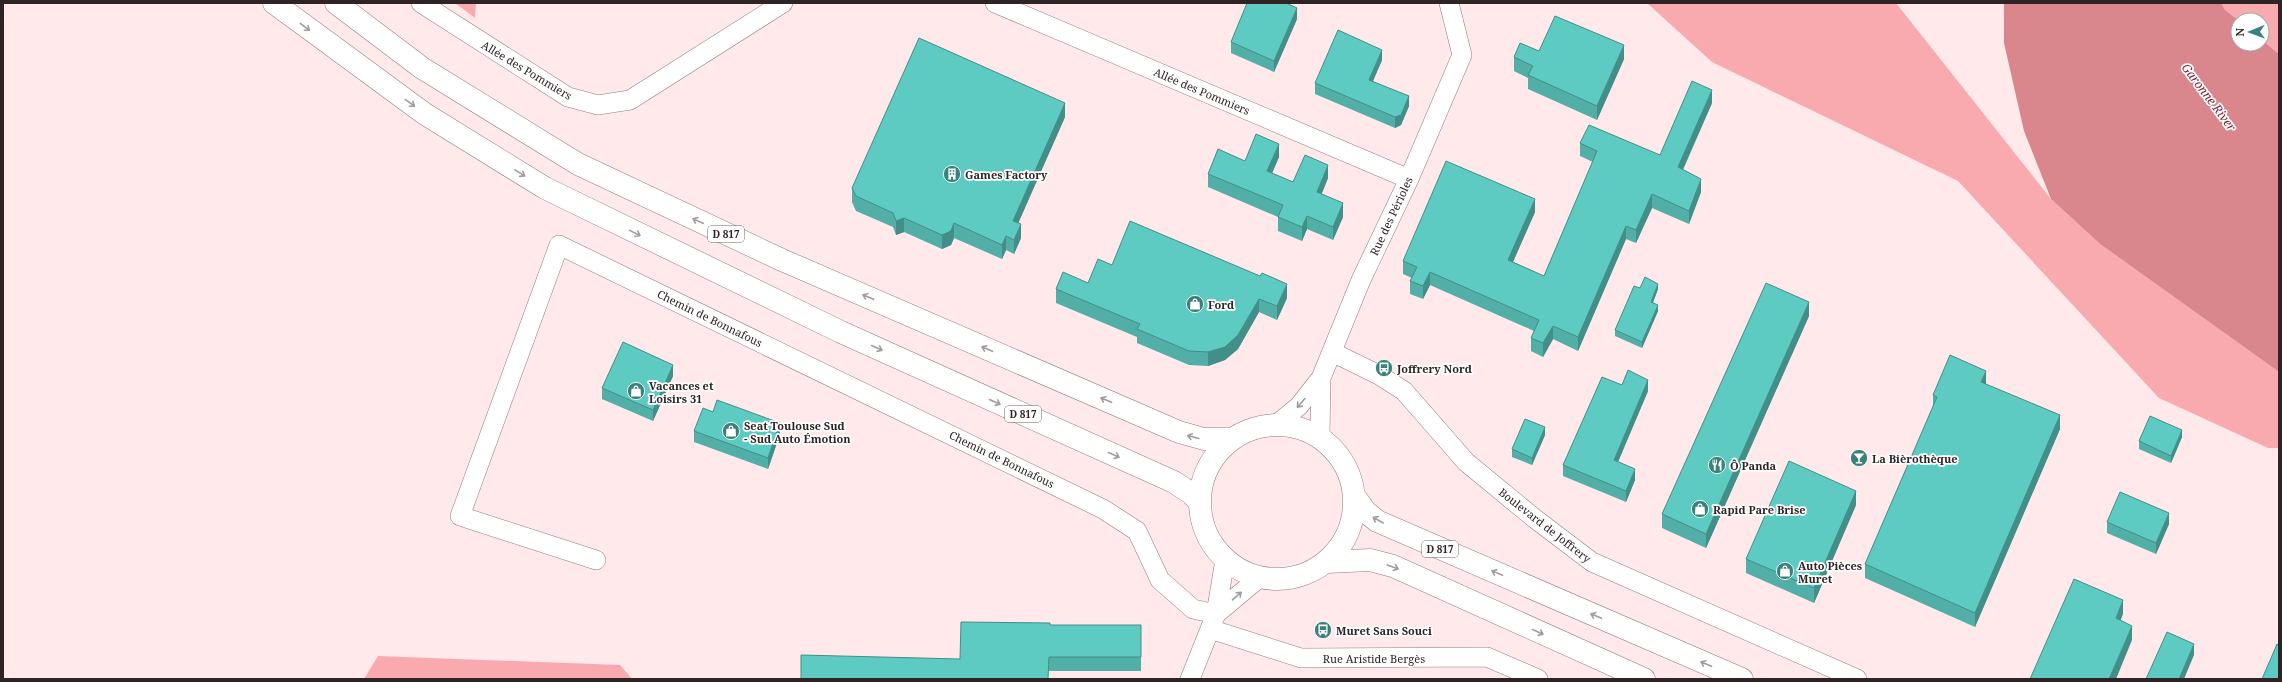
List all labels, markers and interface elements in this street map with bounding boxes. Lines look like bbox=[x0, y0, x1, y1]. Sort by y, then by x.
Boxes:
north arrow bbox=[2230, 12, 2270, 52]
one-way arrow bbox=[299, 22, 310, 31]
text: N bbox=[2232, 27, 2247, 37]
street label: Allée des Pommiers bbox=[479, 37, 575, 103]
water label: Garonne River bbox=[2178, 60, 2240, 135]
street label: Allée des Pommiers bbox=[1152, 64, 1252, 118]
one-way arrow bbox=[404, 99, 415, 107]
building icon: Games Factory bbox=[942, 164, 962, 184]
place label: Games Factory bbox=[965, 167, 1048, 182]
one-way arrow bbox=[514, 169, 526, 177]
street label: Rue des Périoles bbox=[1366, 174, 1416, 258]
one-way arrow bbox=[692, 217, 704, 224]
road number: D 817 bbox=[708, 226, 744, 242]
one-way arrow bbox=[629, 229, 641, 237]
street label: Chemin de Bonnafous bbox=[655, 286, 765, 350]
one-way arrow bbox=[862, 293, 874, 300]
shop icon: Ford bbox=[1185, 294, 1205, 314]
place label: Ford bbox=[1208, 297, 1234, 312]
one-way arrow bbox=[870, 345, 882, 353]
one-way arrow bbox=[981, 345, 993, 352]
bus stop icon: Joffrery Nord bbox=[1374, 358, 1394, 378]
place label: Joffrery Nord bbox=[1396, 361, 1472, 376]
place label: Vacances et Loisirs 31 bbox=[649, 378, 714, 406]
shop icon: Vacances et Loisirs 31 bbox=[626, 381, 646, 401]
one-way arrow bbox=[1101, 396, 1113, 404]
one-way arrow bbox=[989, 398, 1001, 406]
one-way arrow bbox=[1296, 398, 1306, 408]
road number: D 817 bbox=[1005, 406, 1041, 422]
place label: Seat Toulouse Sud - Sud Auto Émotion bbox=[744, 418, 851, 446]
shop icon: Seat Toulouse Sud - Sud Auto Émotion bbox=[721, 421, 741, 441]
street label: Chemin de Bonnafous bbox=[947, 427, 1057, 491]
one-way arrow bbox=[1187, 432, 1200, 440]
bar icon: La Bièrothèque bbox=[1849, 448, 1869, 468]
place label: La Bièrothèque bbox=[1872, 451, 1958, 466]
one-way arrow bbox=[1108, 452, 1120, 459]
restaurant icon: Ô Panda bbox=[1707, 455, 1727, 475]
place label: Ô Panda bbox=[1730, 458, 1777, 473]
street label: Boulevard de Joffrery bbox=[1496, 484, 1595, 566]
shop icon: Rapid Pare Brise bbox=[1690, 499, 1710, 519]
place label: Rapid Pare Brise bbox=[1713, 502, 1806, 517]
one-way arrow bbox=[1372, 516, 1384, 524]
road number: D 817 bbox=[1422, 541, 1458, 557]
place label: Auto Pièces Muret bbox=[1798, 558, 1862, 586]
shop icon: Auto Pièces Muret bbox=[1775, 561, 1795, 581]
one-way arrow bbox=[1386, 563, 1398, 571]
one-way arrow bbox=[1491, 569, 1503, 577]
one-way arrow bbox=[1232, 591, 1242, 600]
one-way arrow bbox=[1590, 612, 1602, 619]
bus stop icon: Muret Sans Souci bbox=[1313, 620, 1333, 640]
place label: Muret Sans Souci bbox=[1336, 623, 1432, 638]
one-way arrow bbox=[1531, 629, 1543, 636]
street label: Rue Aristide Bergès bbox=[1323, 651, 1425, 666]
one-way arrow bbox=[1700, 659, 1712, 667]

